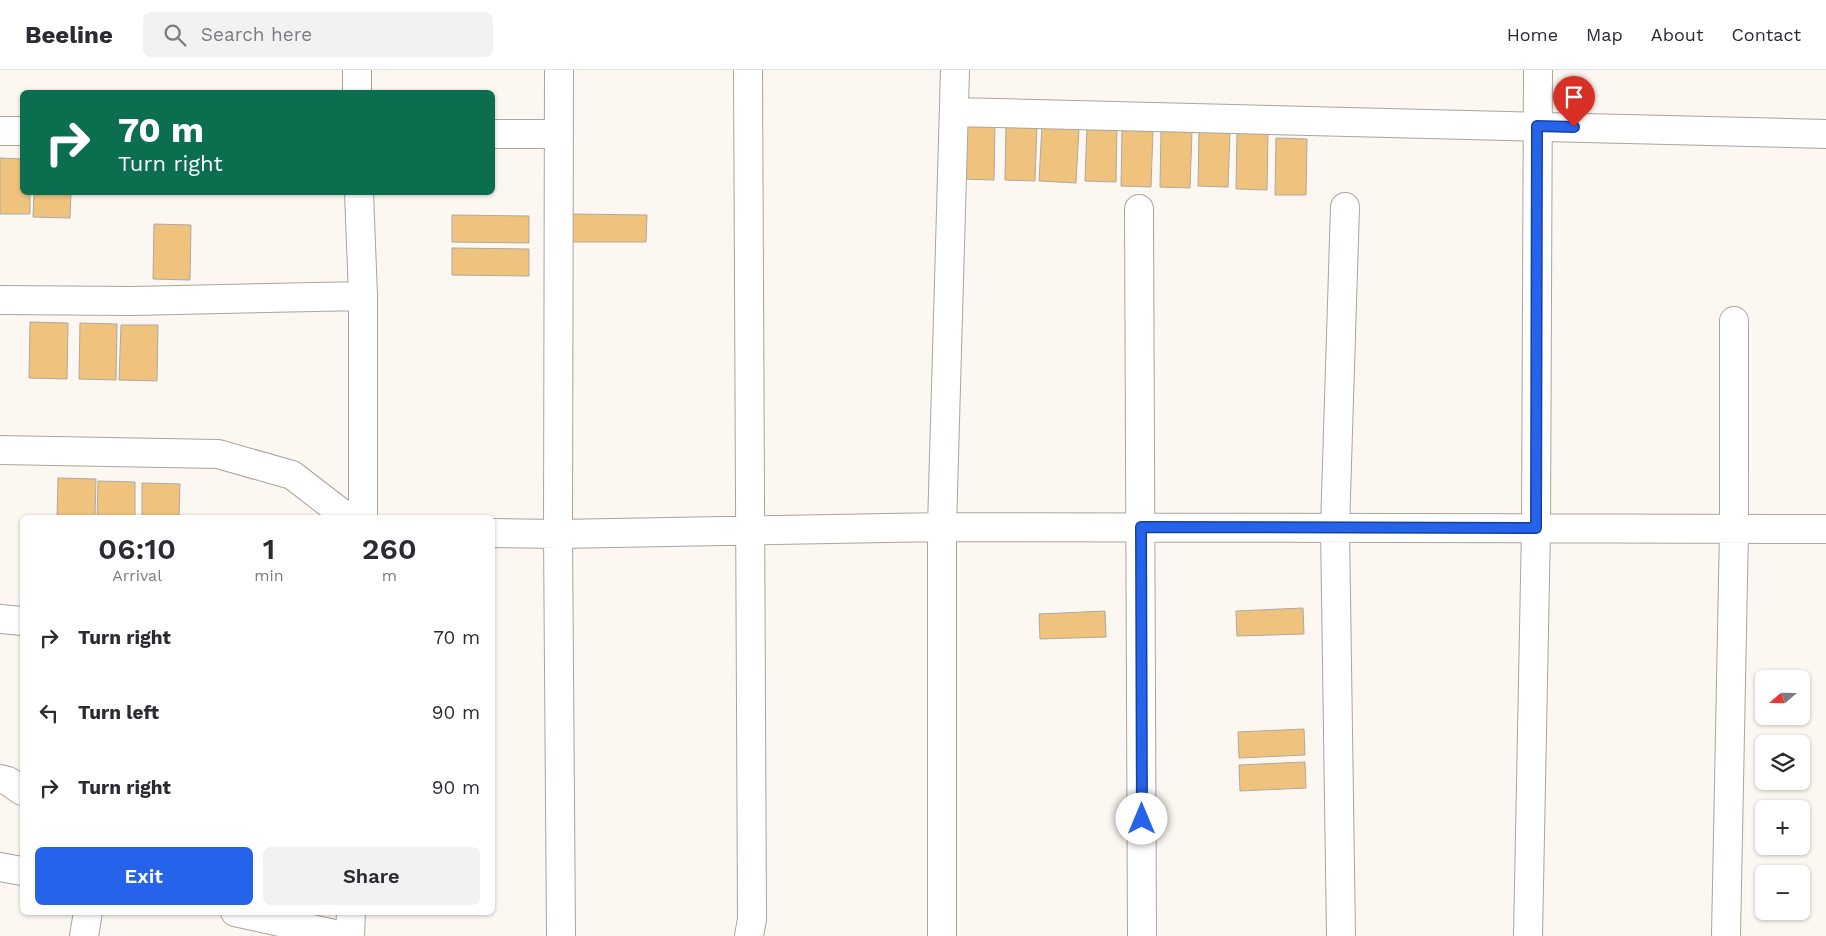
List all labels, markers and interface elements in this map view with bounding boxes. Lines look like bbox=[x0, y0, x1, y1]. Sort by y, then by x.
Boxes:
search box bbox=[143, 12, 493, 57]
text: Beeline bbox=[25, 21, 113, 49]
icon: search bbox=[161, 21, 189, 49]
text: Search here bbox=[201, 23, 312, 46]
text: Home bbox=[1507, 24, 1558, 45]
text: Map bbox=[1586, 24, 1623, 45]
text: About bbox=[1651, 24, 1703, 45]
text: Contact bbox=[1731, 24, 1801, 45]
pin bbox=[1553, 76, 1595, 127]
icon: arrive bbox=[1560, 83, 1588, 111]
text: 70 m bbox=[118, 109, 204, 151]
icon: right bbox=[35, 110, 100, 175]
text: Turn right bbox=[118, 151, 223, 176]
text: 06:10 bbox=[98, 531, 176, 566]
text: 1 bbox=[263, 531, 275, 566]
text: 260 bbox=[362, 531, 417, 566]
text: Arrival bbox=[112, 566, 162, 585]
text: min bbox=[254, 566, 284, 585]
text: m bbox=[382, 566, 397, 585]
icon: right bbox=[35, 624, 63, 652]
text: Turn right bbox=[78, 626, 171, 649]
text: 70 m bbox=[433, 626, 480, 649]
north arrow bbox=[1755, 670, 1810, 725]
map controls bbox=[1755, 670, 1810, 920]
icon: left bbox=[35, 699, 63, 727]
text: Turn left bbox=[78, 701, 159, 724]
text: 90 m bbox=[432, 701, 480, 724]
button: layers bbox=[1755, 735, 1810, 790]
icon: right bbox=[35, 774, 63, 802]
text: Turn right bbox=[78, 776, 171, 799]
text: 90 m bbox=[432, 776, 480, 799]
position arrow bbox=[1115, 792, 1167, 844]
button: + bbox=[1755, 800, 1810, 855]
button: Exit bbox=[35, 847, 253, 905]
button: Share bbox=[263, 847, 480, 905]
button: − bbox=[1755, 865, 1810, 920]

